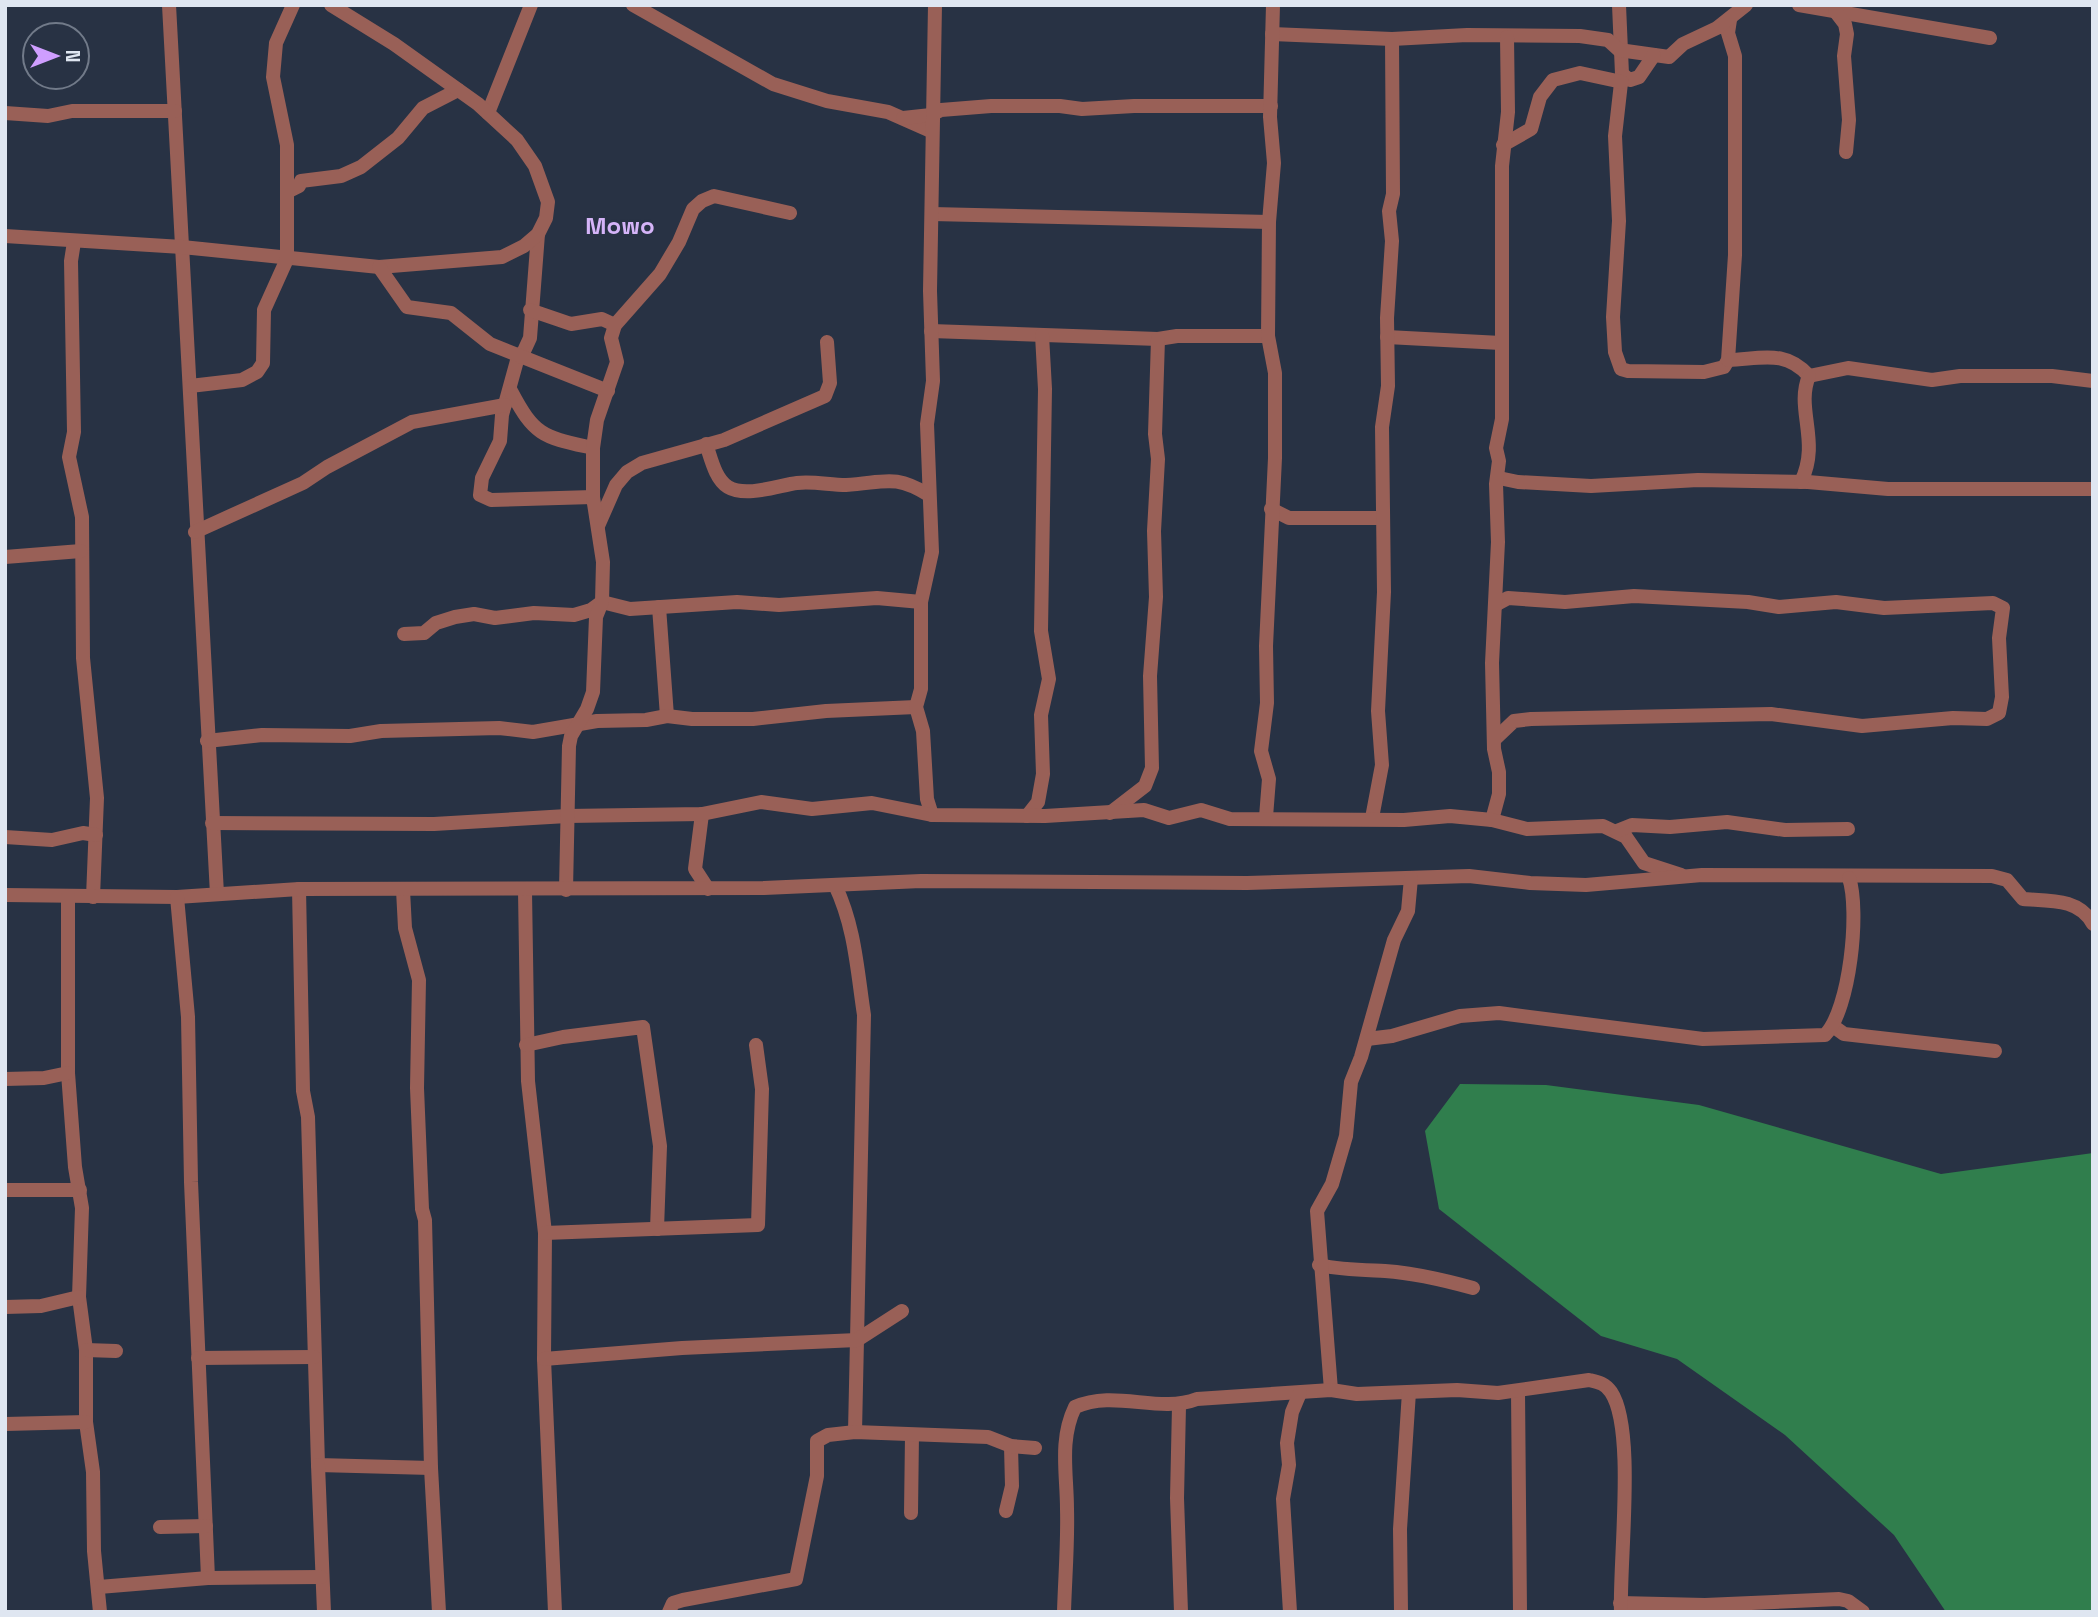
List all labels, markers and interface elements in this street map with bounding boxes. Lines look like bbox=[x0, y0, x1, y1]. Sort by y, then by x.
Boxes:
north arrow bbox=[21, 21, 91, 91]
text: N bbox=[60, 50, 85, 62]
district label: Mowo bbox=[585, 210, 655, 241]

